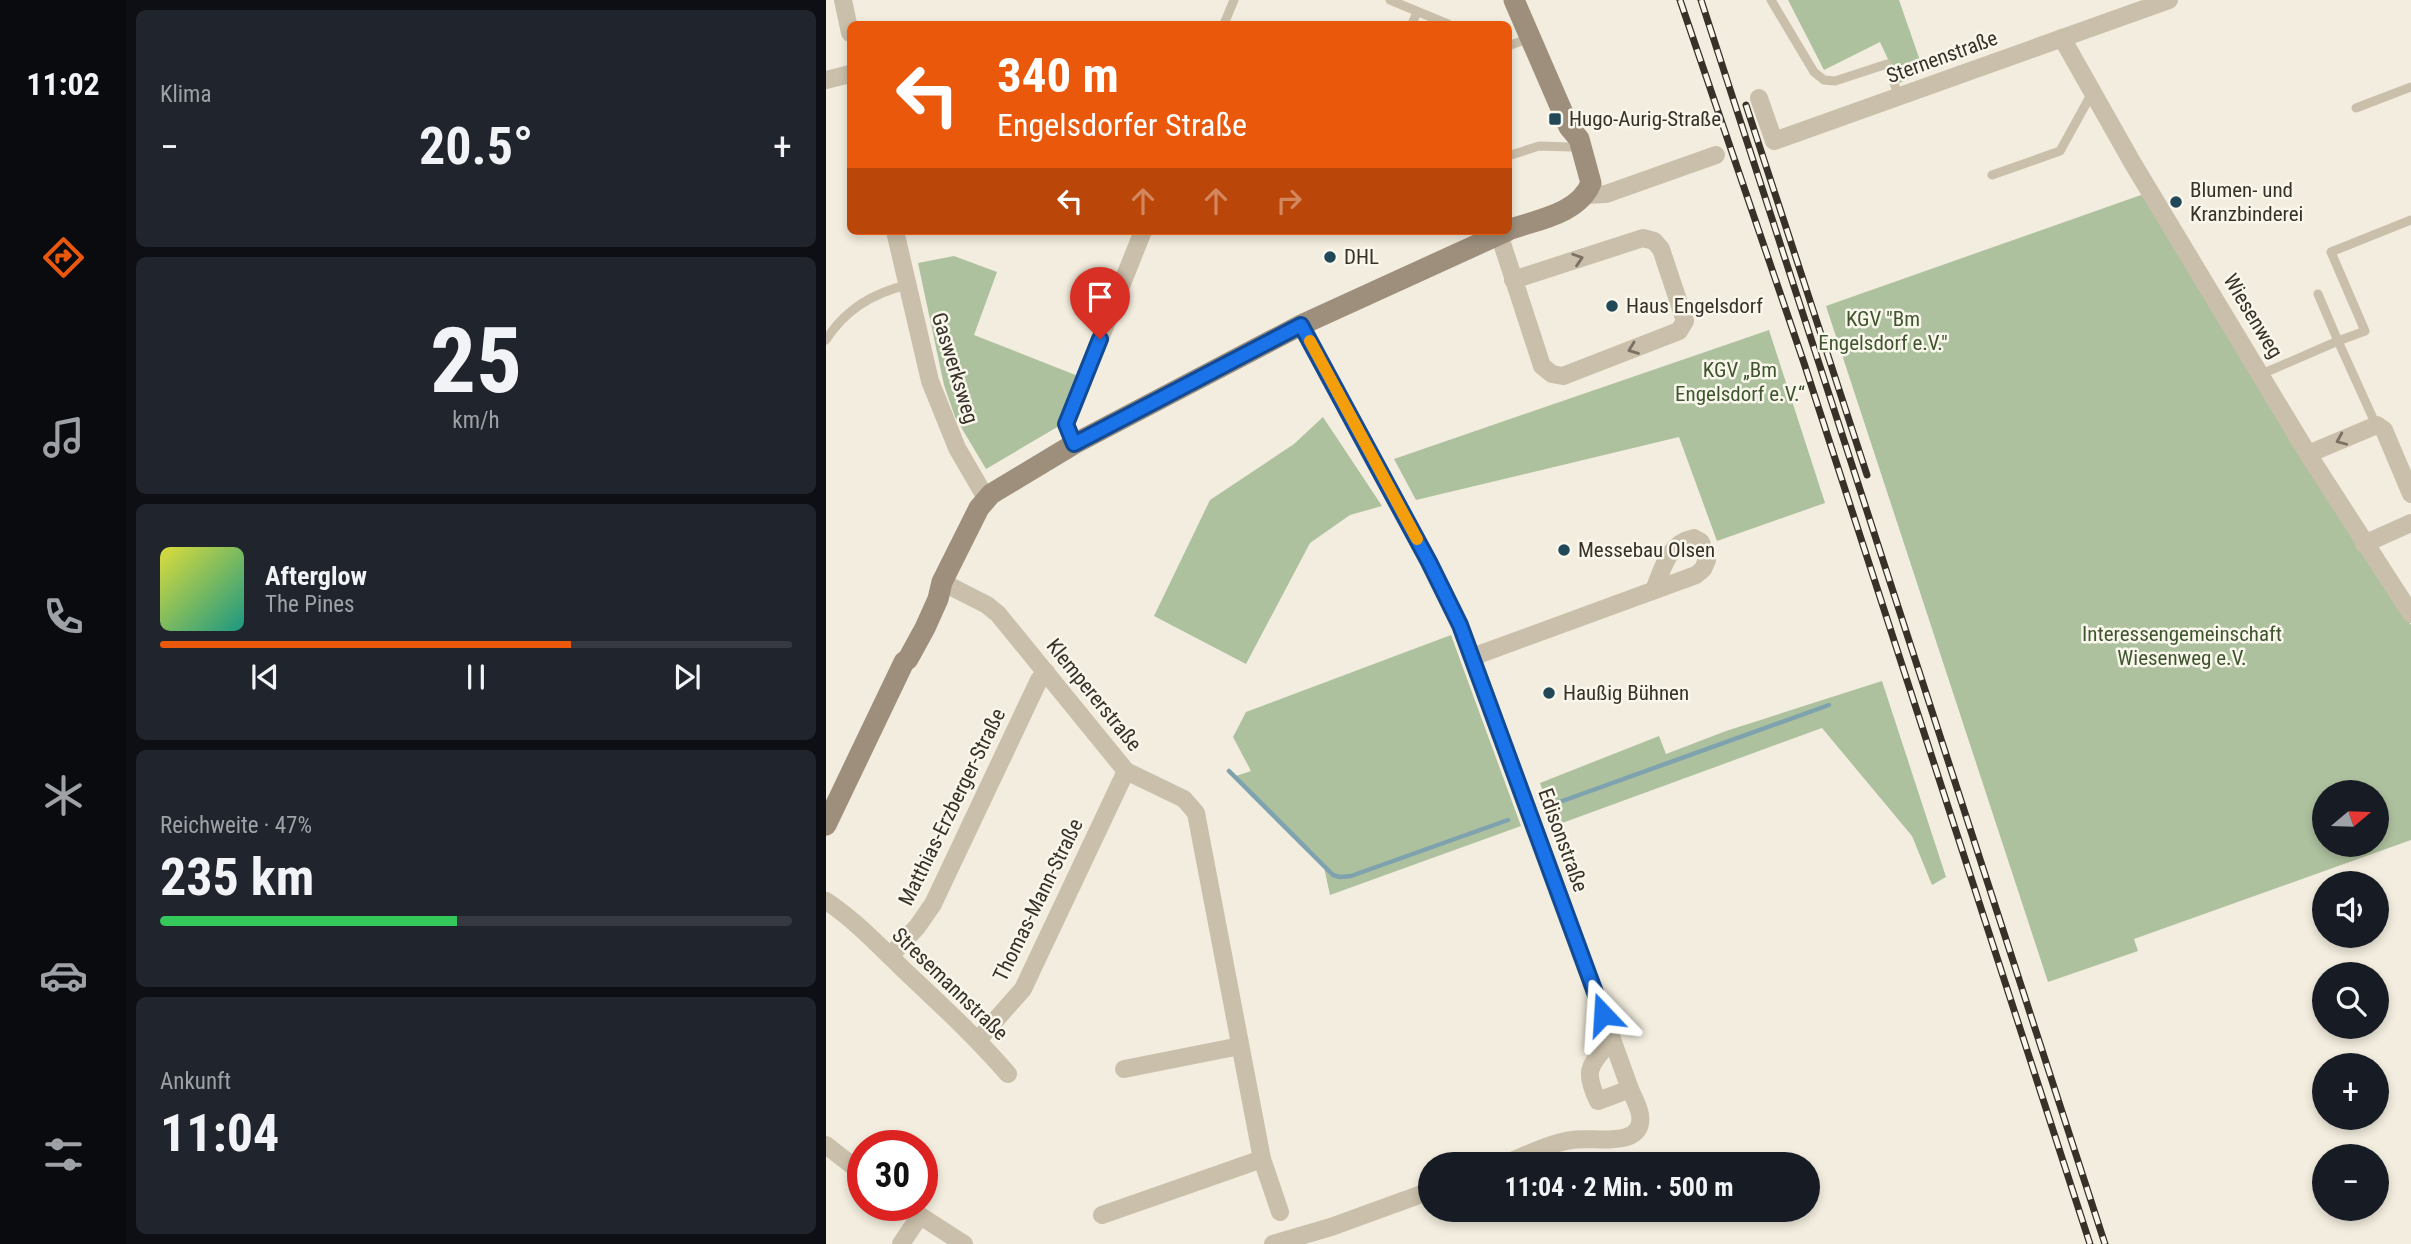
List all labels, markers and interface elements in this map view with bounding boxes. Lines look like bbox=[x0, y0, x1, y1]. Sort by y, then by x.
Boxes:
street label: Sternenstraße bbox=[1883, 26, 2001, 88]
text: 340 m bbox=[997, 47, 1119, 104]
icon: left bbox=[882, 49, 973, 140]
text: 11:02 bbox=[26, 65, 100, 103]
text: Klima bbox=[160, 81, 211, 108]
text: Engelsdorfer Straße bbox=[997, 106, 1247, 144]
place label: Hugo-Aurig-Straße bbox=[1569, 107, 1721, 131]
marker: Hugo-Aurig-Straße bbox=[1547, 111, 1563, 127]
text: 20.5° bbox=[419, 116, 533, 177]
text: − bbox=[160, 125, 179, 169]
text: + bbox=[773, 125, 792, 169]
place label: Blumen- und Kranzbinderei bbox=[2190, 178, 2303, 226]
icon: left bbox=[1051, 182, 1089, 220]
icon: ahead bbox=[1124, 182, 1162, 220]
icon: ahead bbox=[1197, 182, 1235, 220]
icon: right bbox=[1270, 182, 1308, 220]
marker: Blumen- und Kranzbinderei bbox=[2168, 194, 2184, 210]
icon: directions bbox=[39, 233, 88, 282]
place label: DHL bbox=[1344, 245, 1379, 269]
marker: DHL bbox=[1322, 249, 1338, 265]
one-way arrow bbox=[1571, 253, 1584, 267]
pin bbox=[1070, 267, 1130, 339]
street label: Wiesenweg bbox=[2218, 269, 2288, 363]
icon: arrive bbox=[1081, 278, 1119, 316]
place label: Haus Engelsdorf bbox=[1626, 294, 1763, 318]
marker: Haus Engelsdorf bbox=[1604, 298, 1620, 314]
park label: KGV "Bm Engelsdorf e.V." bbox=[1818, 307, 1948, 355]
text: 25 bbox=[430, 308, 522, 414]
street label: Gaswerksweg bbox=[927, 310, 983, 426]
one-way arrow bbox=[1627, 340, 1639, 354]
park label: KGV „Bm Engelsdorf e.V.“ bbox=[1675, 358, 1805, 406]
text: km/h bbox=[452, 407, 500, 434]
icon: music bbox=[39, 413, 88, 462]
one-way arrow bbox=[2336, 432, 2349, 446]
place label: Messebau Olsen bbox=[1578, 538, 1715, 562]
marker: Messebau Olsen bbox=[1556, 542, 1572, 558]
text: Afterglow bbox=[265, 561, 367, 591]
text: The Pines bbox=[265, 591, 355, 618]
icon: phone bbox=[39, 592, 88, 641]
park label: Interessengemeinschaft Wiesenweg e.V. bbox=[2082, 622, 2282, 670]
street label: Klempererstraße bbox=[1041, 634, 1147, 756]
icon: previous bbox=[246, 658, 284, 696]
icon: pause bbox=[457, 658, 495, 696]
icon: next bbox=[668, 658, 706, 696]
place label: Haußig Bühnen bbox=[1563, 681, 1689, 705]
marker: Haußig Bühnen bbox=[1541, 685, 1557, 701]
street label: Matthias-Erzberger-Straße bbox=[894, 704, 1010, 910]
icon: climate bbox=[39, 771, 88, 820]
north arrow bbox=[2312, 780, 2389, 858]
map controls bbox=[2312, 780, 2389, 1221]
street label: Edisonstraße bbox=[1533, 785, 1593, 895]
text: Reichweite · 47% bbox=[160, 812, 312, 839]
street label: Thomas-Mann-Straße bbox=[988, 815, 1088, 985]
text: 235 km bbox=[160, 847, 314, 908]
button: sound bbox=[2312, 871, 2389, 948]
street label: Stresemannstraße bbox=[887, 923, 1013, 1045]
icon: car bbox=[39, 951, 88, 1000]
button: search bbox=[2312, 962, 2389, 1039]
position arrow bbox=[1566, 977, 1640, 1051]
button: + bbox=[2312, 1053, 2389, 1130]
text: Ankunft bbox=[160, 1068, 231, 1095]
text: 11:04 bbox=[160, 1103, 279, 1164]
icon: filters bbox=[39, 1130, 88, 1179]
speed limit sign: 30 bbox=[847, 1130, 938, 1221]
button: − bbox=[2312, 1144, 2389, 1221]
text: 11:04 · 2 Min. · 500 m bbox=[1505, 1172, 1733, 1202]

